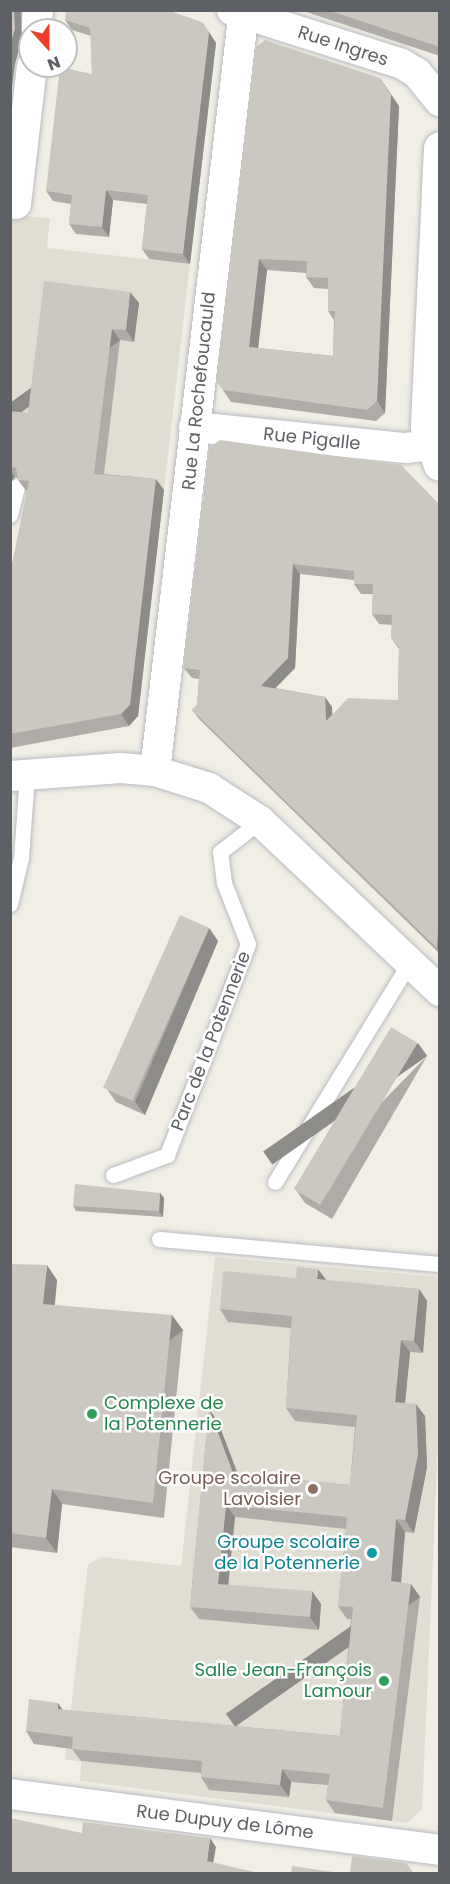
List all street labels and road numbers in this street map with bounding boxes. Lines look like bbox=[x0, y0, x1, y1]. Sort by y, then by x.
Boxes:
street label: Rue Ingres bbox=[295, 21, 391, 71]
street label: Rue La Rochefoucauld bbox=[178, 291, 220, 491]
street label: Rue Pigalle bbox=[262, 423, 362, 455]
street label: Parc de la Potennerie bbox=[167, 948, 255, 1134]
street label: Rue Dupuy de Lôme bbox=[135, 1800, 315, 1844]

